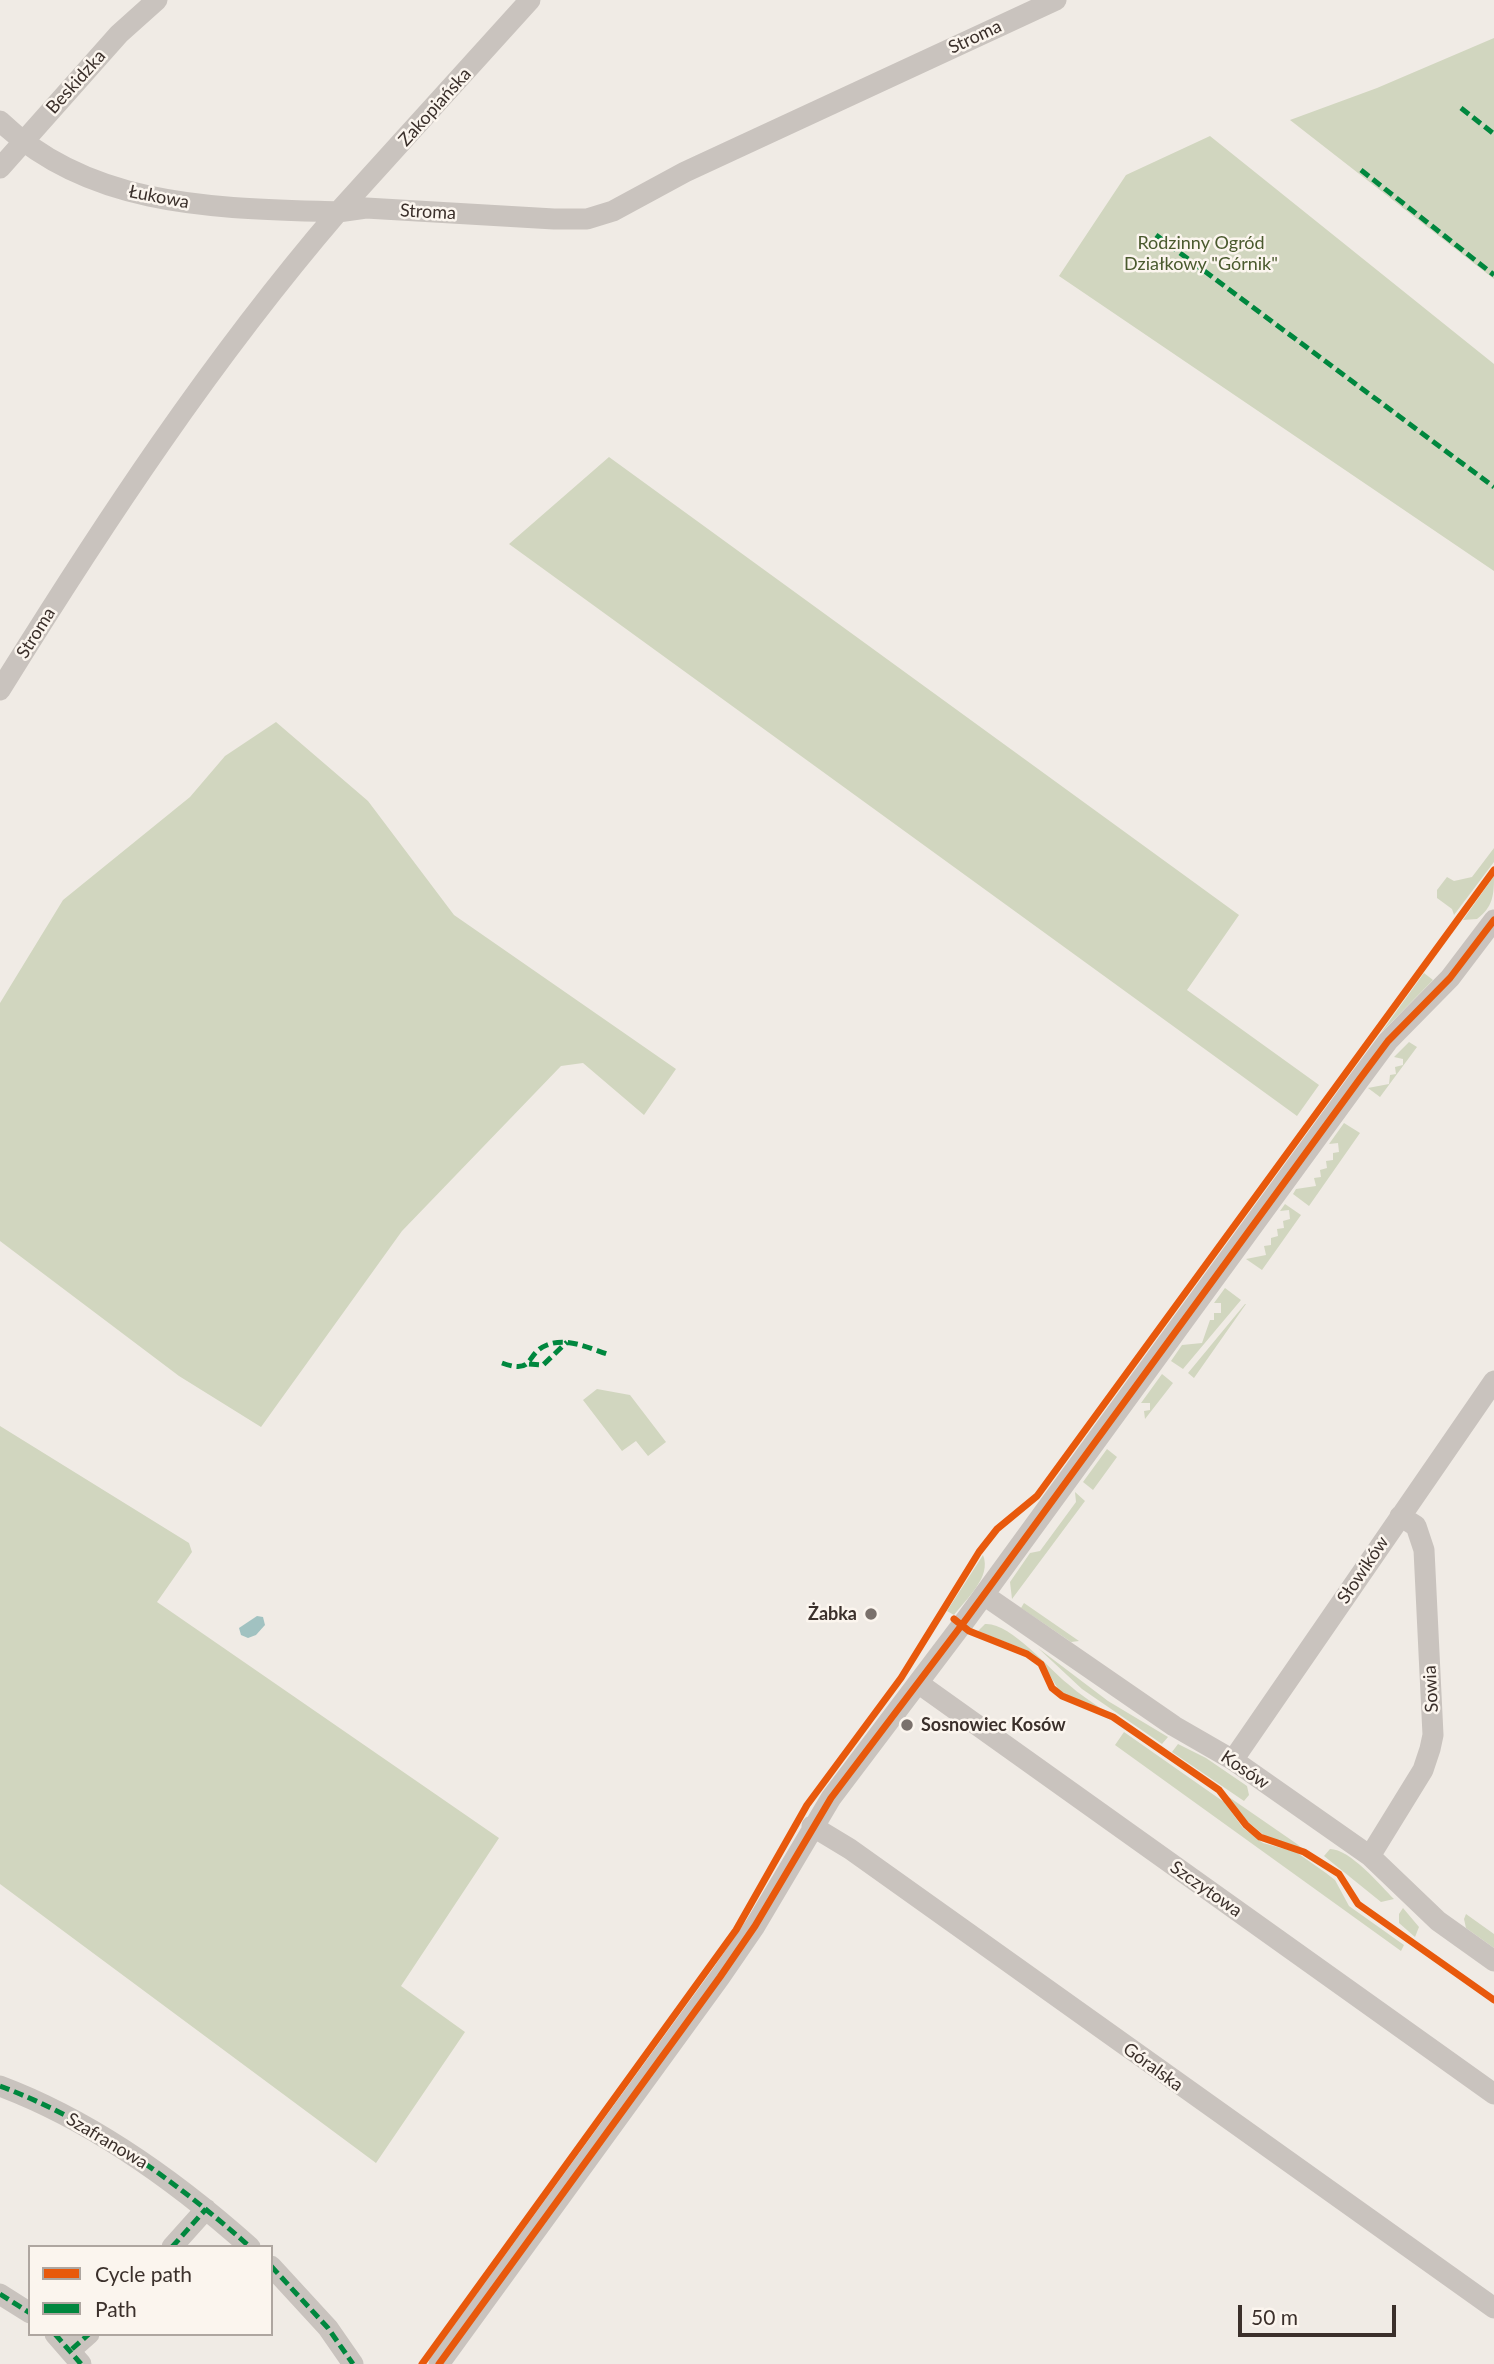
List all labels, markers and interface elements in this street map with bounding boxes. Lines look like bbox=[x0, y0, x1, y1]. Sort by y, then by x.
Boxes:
street label: Stroma bbox=[945, 15, 1005, 59]
street label: Beskidzka bbox=[42, 46, 110, 118]
street label: Zakopiańska bbox=[394, 63, 476, 151]
street label: Łukowa bbox=[127, 181, 191, 213]
street label: Stroma bbox=[399, 200, 457, 224]
park label: Rodzinny Ogród Działkowy "Górnik" bbox=[1124, 232, 1278, 274]
street label: Stroma bbox=[12, 604, 60, 662]
street label: Słowików bbox=[1333, 1532, 1393, 1608]
place label: Żabka bbox=[808, 1603, 857, 1625]
marker: Żabka bbox=[863, 1606, 879, 1622]
street label: Sowia bbox=[1419, 1665, 1443, 1713]
place label: Sosnowiec Kosów bbox=[921, 1714, 1066, 1736]
marker: Sosnowiec Kosów bbox=[899, 1717, 915, 1733]
street label: Kosów bbox=[1217, 1746, 1273, 1794]
street label: Szczytowa bbox=[1166, 1856, 1246, 1922]
street label: Góralska bbox=[1119, 2038, 1187, 2096]
street label: Szafranowa bbox=[62, 2108, 152, 2174]
legend bbox=[28, 2245, 273, 2336]
text: Cycle path bbox=[95, 2261, 192, 2286]
scale bar bbox=[1242, 2290, 1400, 2334]
text: Path bbox=[95, 2296, 137, 2321]
text: 50 m bbox=[1251, 2304, 1298, 2329]

